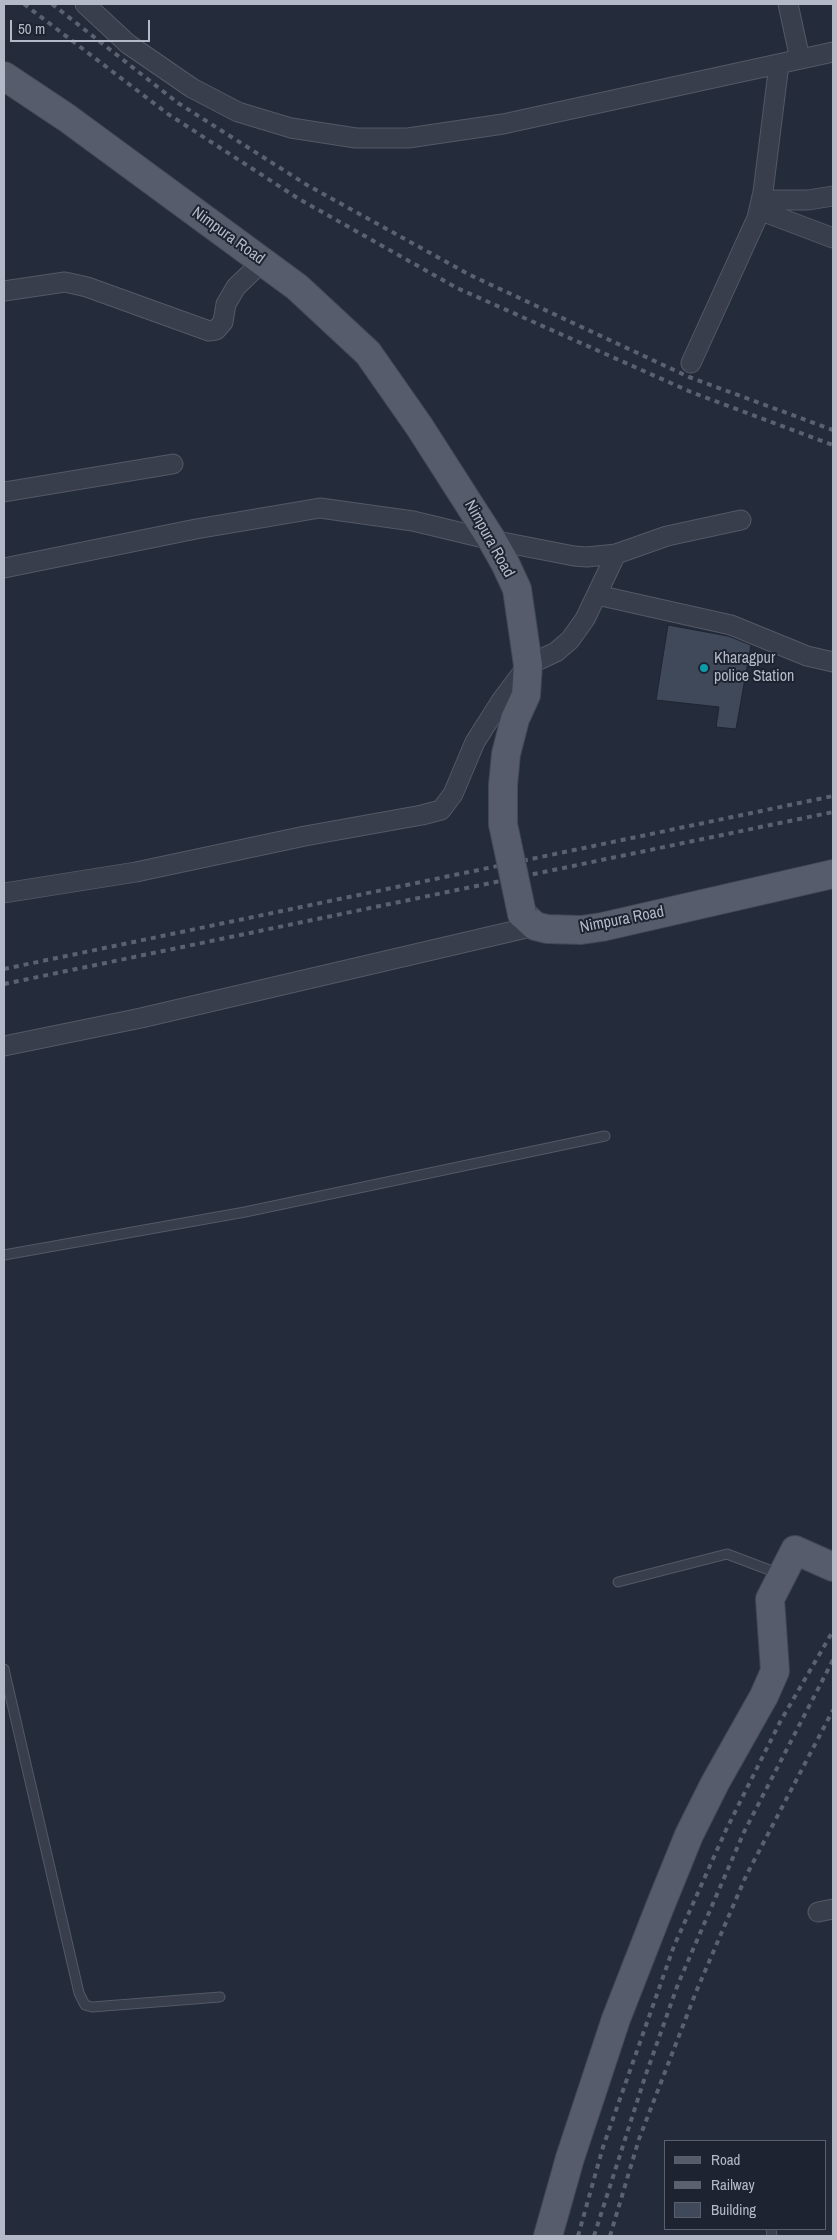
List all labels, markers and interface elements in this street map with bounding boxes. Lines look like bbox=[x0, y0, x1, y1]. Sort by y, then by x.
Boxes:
scale bar bbox=[12, 10, 152, 42]
text: 50 m bbox=[18, 18, 45, 39]
street label: Nimpura Road bbox=[188, 203, 268, 269]
street label: Nimpura Road bbox=[460, 497, 518, 581]
place label: Kharagpur police Station bbox=[714, 649, 794, 687]
marker: Kharagpur police Station bbox=[698, 662, 710, 674]
street label: Nimpura Road bbox=[578, 902, 666, 938]
legend bbox=[664, 2140, 827, 2230]
text: Road bbox=[711, 2149, 740, 2170]
text: Railway bbox=[711, 2174, 755, 2195]
text: Building bbox=[711, 2199, 756, 2220]

